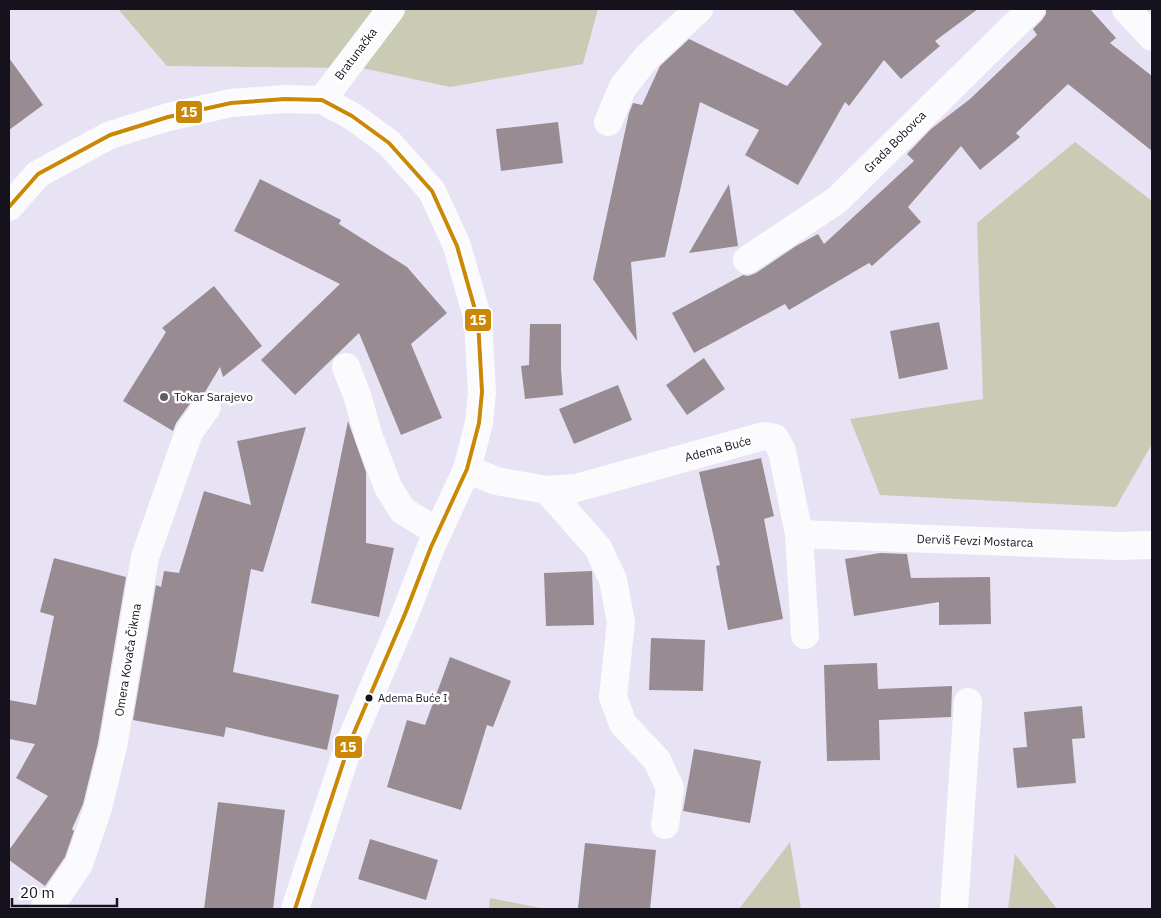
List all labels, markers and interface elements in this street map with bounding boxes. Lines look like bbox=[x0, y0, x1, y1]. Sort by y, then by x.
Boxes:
street label: Bratunačka bbox=[331, 24, 380, 83]
line badge: 15 bbox=[175, 100, 203, 124]
text: 15 bbox=[181, 103, 197, 121]
street label: Grada Bobovca bbox=[860, 107, 929, 176]
line badge: 15 bbox=[464, 308, 492, 332]
text: 15 bbox=[470, 311, 486, 329]
place label: Tokar Sarajevo bbox=[174, 389, 253, 404]
marker: Tokar Sarajevo bbox=[158, 391, 170, 403]
street label: Adema Buće bbox=[683, 432, 753, 465]
street label: Derviš Fevzi Mostarca bbox=[916, 531, 1034, 550]
street label: Omera Kovača Čikma bbox=[111, 602, 144, 718]
place label: Adema Buće I bbox=[378, 691, 447, 705]
marker: Adema Buće I bbox=[364, 693, 374, 703]
line badge: 15 bbox=[334, 735, 363, 759]
text: 15 bbox=[340, 738, 356, 756]
scale bar bbox=[12, 876, 118, 908]
text: 20 m bbox=[20, 883, 55, 902]

